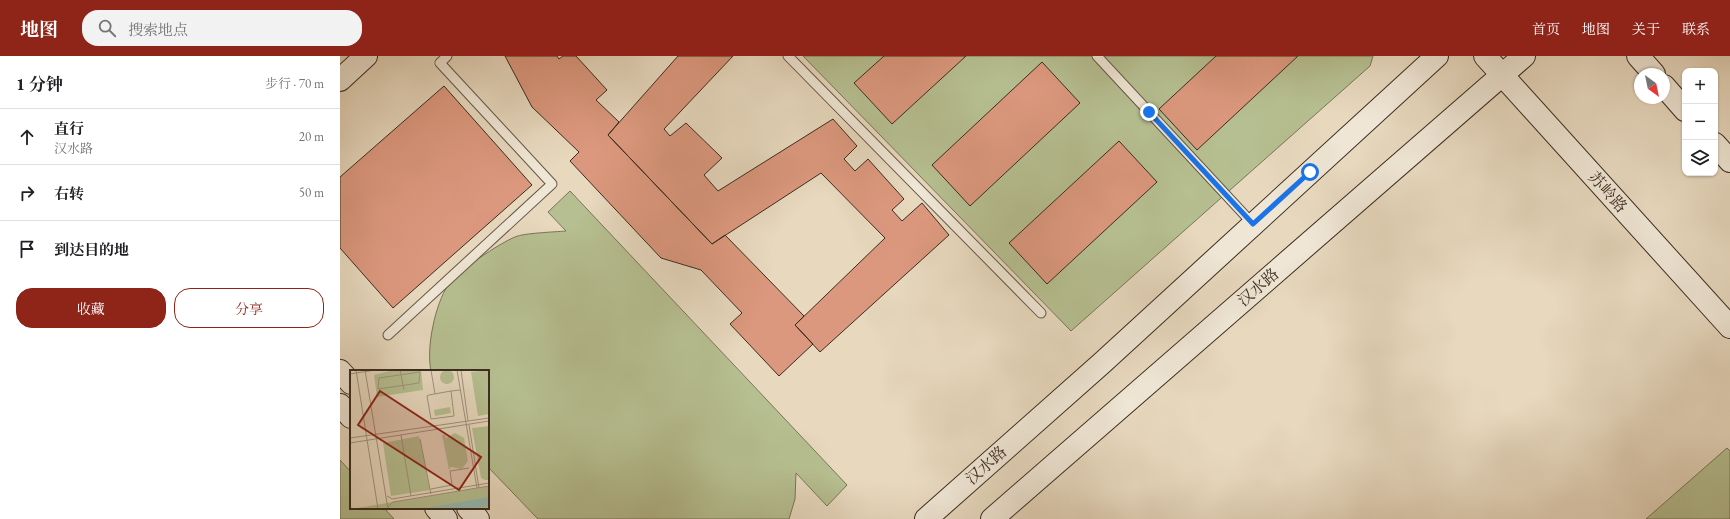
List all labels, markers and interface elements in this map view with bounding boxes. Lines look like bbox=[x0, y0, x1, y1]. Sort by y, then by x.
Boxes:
search box bbox=[82, 10, 362, 46]
text: 地图 bbox=[20, 17, 58, 42]
icon: search bbox=[96, 17, 118, 39]
text: 搜索地点 bbox=[128, 20, 188, 39]
text: 首页 bbox=[1532, 20, 1560, 38]
text: 地图 bbox=[1582, 20, 1610, 38]
text: 关于 bbox=[1632, 20, 1660, 38]
text: 联系 bbox=[1682, 20, 1710, 38]
north arrow bbox=[1634, 68, 1670, 104]
map controls bbox=[1682, 68, 1718, 176]
button: + bbox=[1682, 68, 1718, 104]
text: 1 分钟 bbox=[16, 73, 63, 95]
text: 步行 · 70 m bbox=[265, 75, 324, 92]
route end bbox=[1140, 103, 1158, 121]
button: − bbox=[1682, 104, 1718, 140]
text: 直行 bbox=[54, 119, 84, 138]
icon: ahead bbox=[16, 126, 38, 148]
text: 20 m bbox=[299, 128, 324, 145]
text: 汉水路 bbox=[54, 140, 93, 157]
button: layers bbox=[1682, 140, 1718, 176]
route start bbox=[1301, 163, 1319, 181]
street label: 苏岭路 bbox=[1584, 167, 1632, 217]
icon: right bbox=[16, 182, 38, 204]
text: 右转 bbox=[54, 184, 84, 203]
text: 50 m bbox=[299, 184, 324, 201]
icon: arrive bbox=[16, 238, 38, 260]
text: 到达目的地 bbox=[54, 240, 129, 259]
street label: 汉水路 bbox=[1233, 263, 1283, 311]
button: 收藏 bbox=[16, 288, 166, 328]
button: 分享 bbox=[174, 288, 324, 328]
inset map bbox=[350, 370, 489, 509]
street label: 汉水路 bbox=[961, 441, 1011, 489]

